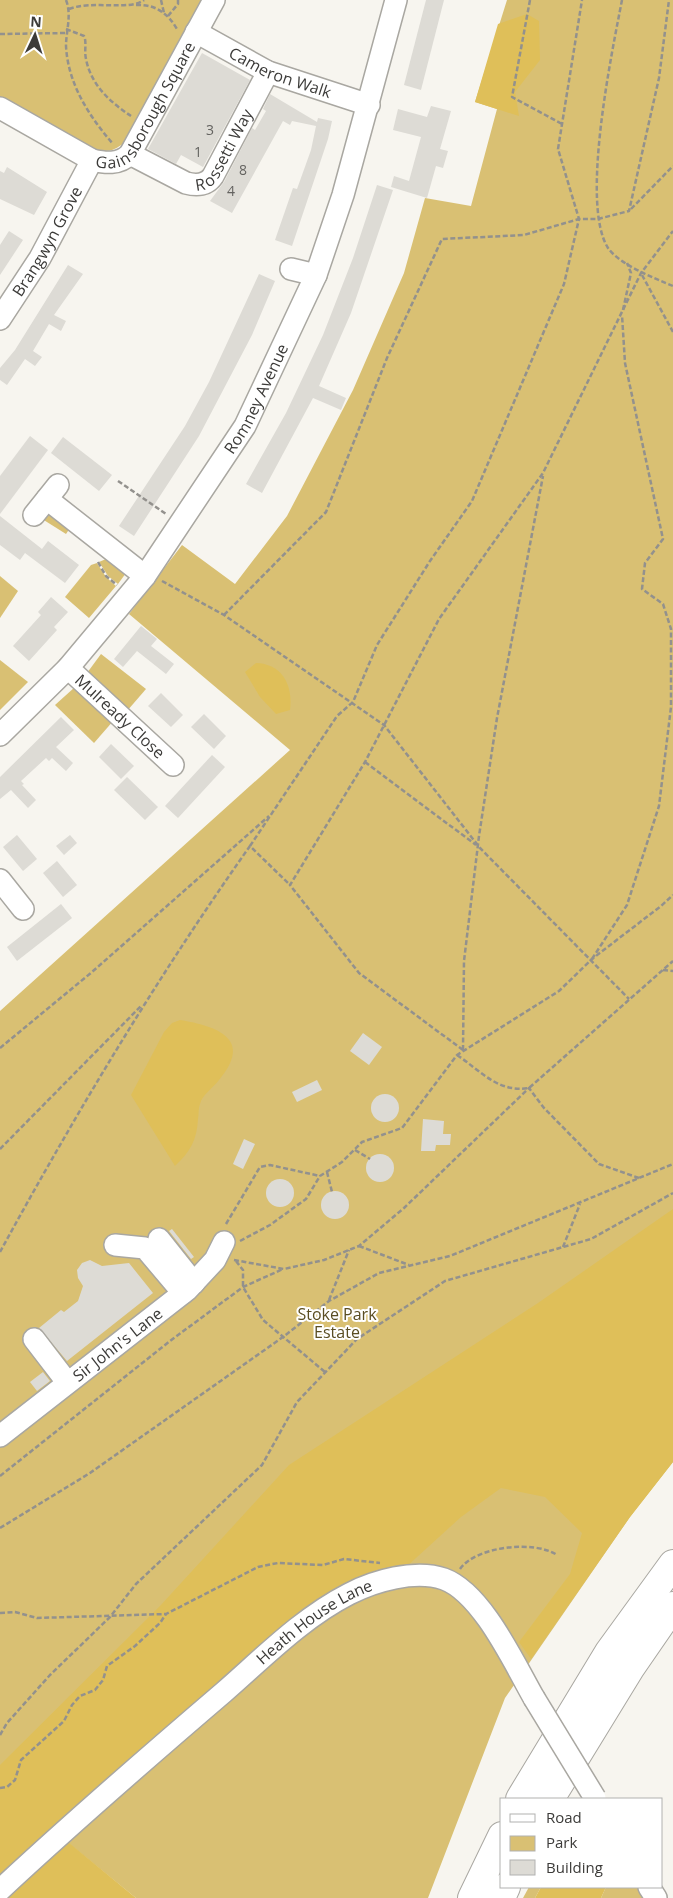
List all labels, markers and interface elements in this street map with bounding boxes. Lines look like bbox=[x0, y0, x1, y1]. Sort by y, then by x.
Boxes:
north arrow bbox=[10, 10, 60, 60]
text: N bbox=[30, 12, 42, 31]
street label: Gainsborough Square bbox=[94, 38, 200, 174]
street label: Cameron Walk bbox=[225, 42, 335, 103]
street label: Rossetti Way bbox=[194, 104, 258, 196]
house number: 3 bbox=[206, 120, 214, 139]
house number: 1 bbox=[194, 142, 202, 161]
house number: 8 bbox=[239, 160, 247, 179]
house number: 4 bbox=[227, 181, 235, 200]
street label: Brangwyn Grove bbox=[7, 182, 87, 301]
street label: Romney Avenue bbox=[219, 340, 293, 458]
street label: Mulready Close bbox=[70, 669, 170, 763]
street label: Sir John's Lane bbox=[68, 1302, 167, 1386]
park label: Stoke Park Estate bbox=[297, 1303, 377, 1343]
street label: Heath House Lane bbox=[251, 1574, 375, 1669]
legend bbox=[500, 1798, 663, 1888]
text: Road bbox=[546, 1807, 582, 1827]
text: Park bbox=[546, 1832, 577, 1852]
text: Building bbox=[546, 1857, 603, 1877]

